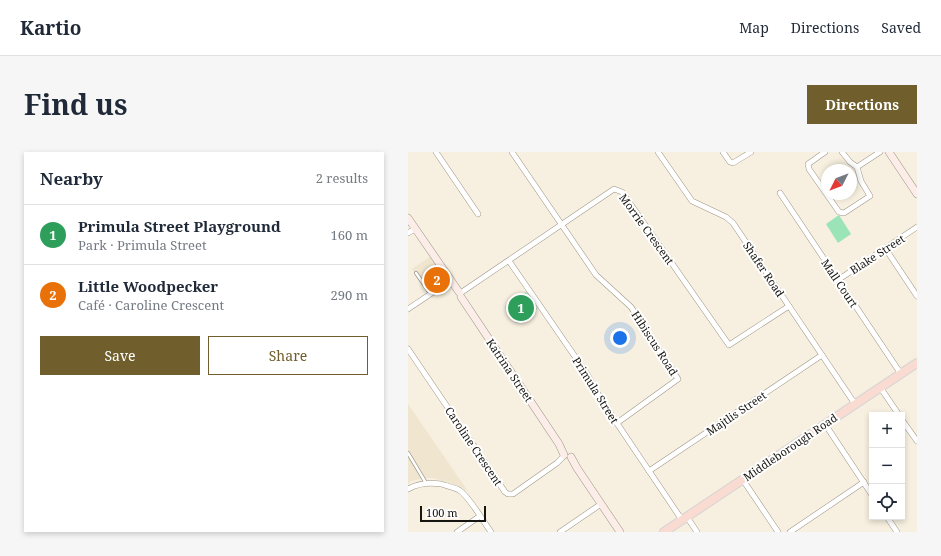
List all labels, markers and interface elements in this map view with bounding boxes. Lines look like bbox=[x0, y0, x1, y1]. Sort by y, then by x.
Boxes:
text: Kartio bbox=[20, 15, 81, 41]
text: Map bbox=[739, 18, 769, 37]
text: Directions bbox=[791, 18, 859, 37]
text: Saved bbox=[881, 18, 921, 37]
text: Find us bbox=[24, 85, 128, 123]
button: Directions bbox=[807, 85, 917, 124]
north arrow bbox=[821, 164, 857, 200]
text: Nearby bbox=[40, 167, 103, 190]
text: 2 results bbox=[316, 169, 368, 187]
street label: Morrie Crescent bbox=[616, 190, 678, 268]
text: Primula Street Playground bbox=[78, 216, 281, 236]
text: 1 bbox=[49, 226, 57, 244]
text: 160 m bbox=[331, 226, 368, 244]
street label: Blake Street bbox=[847, 231, 907, 277]
text: Park · Primula Street bbox=[78, 236, 207, 254]
street label: Shafer Road bbox=[740, 238, 788, 300]
street label: Mall Court bbox=[818, 256, 862, 310]
pin: 2 bbox=[424, 265, 450, 295]
text: Little Woodpecker bbox=[78, 276, 218, 296]
text: 2 bbox=[49, 286, 57, 304]
text: 290 m bbox=[331, 286, 368, 304]
pin: 1 bbox=[508, 293, 534, 323]
text: Café · Caroline Crescent bbox=[78, 296, 224, 314]
street label: Hibiscus Road bbox=[628, 308, 682, 378]
your location bbox=[610, 328, 630, 348]
street label: Katrina Street bbox=[483, 335, 537, 405]
button: Save bbox=[40, 336, 200, 375]
button: Share bbox=[208, 336, 368, 375]
street label: Primula Street bbox=[570, 354, 623, 426]
street label: Majtlis Street bbox=[703, 387, 769, 439]
street label: Caroline Crescent bbox=[442, 404, 506, 489]
street label: Middleborough Road bbox=[740, 410, 840, 484]
map controls bbox=[869, 412, 905, 520]
button: + bbox=[869, 412, 905, 448]
button: − bbox=[869, 448, 905, 484]
button: locate bbox=[869, 484, 905, 520]
scale bar bbox=[420, 504, 486, 523]
text: 100 m bbox=[426, 505, 458, 520]

